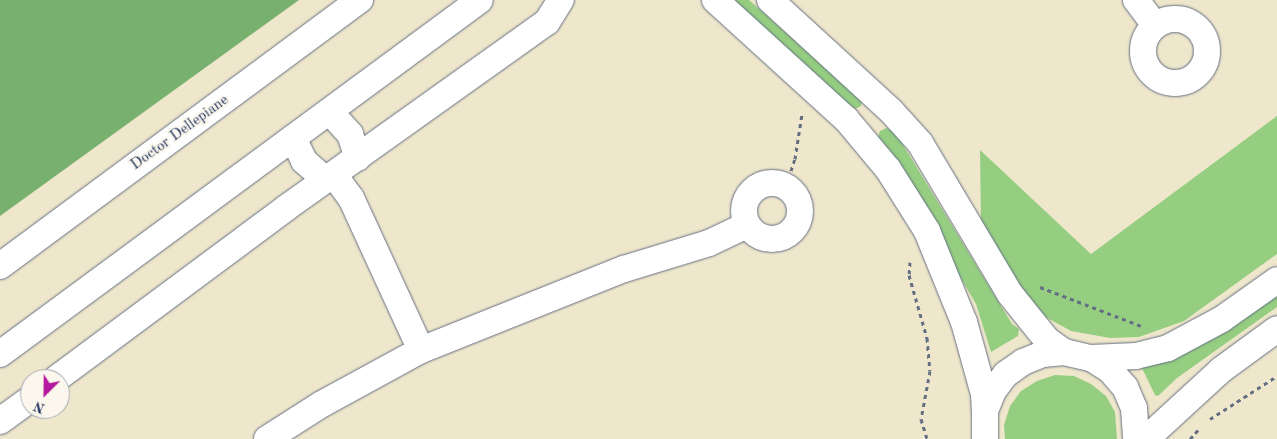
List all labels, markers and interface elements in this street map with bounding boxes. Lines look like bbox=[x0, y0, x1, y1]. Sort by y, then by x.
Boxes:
street label: Doctor Dellepiane bbox=[128, 91, 232, 175]
north arrow bbox=[20, 369, 70, 419]
text: N bbox=[32, 398, 47, 415]

